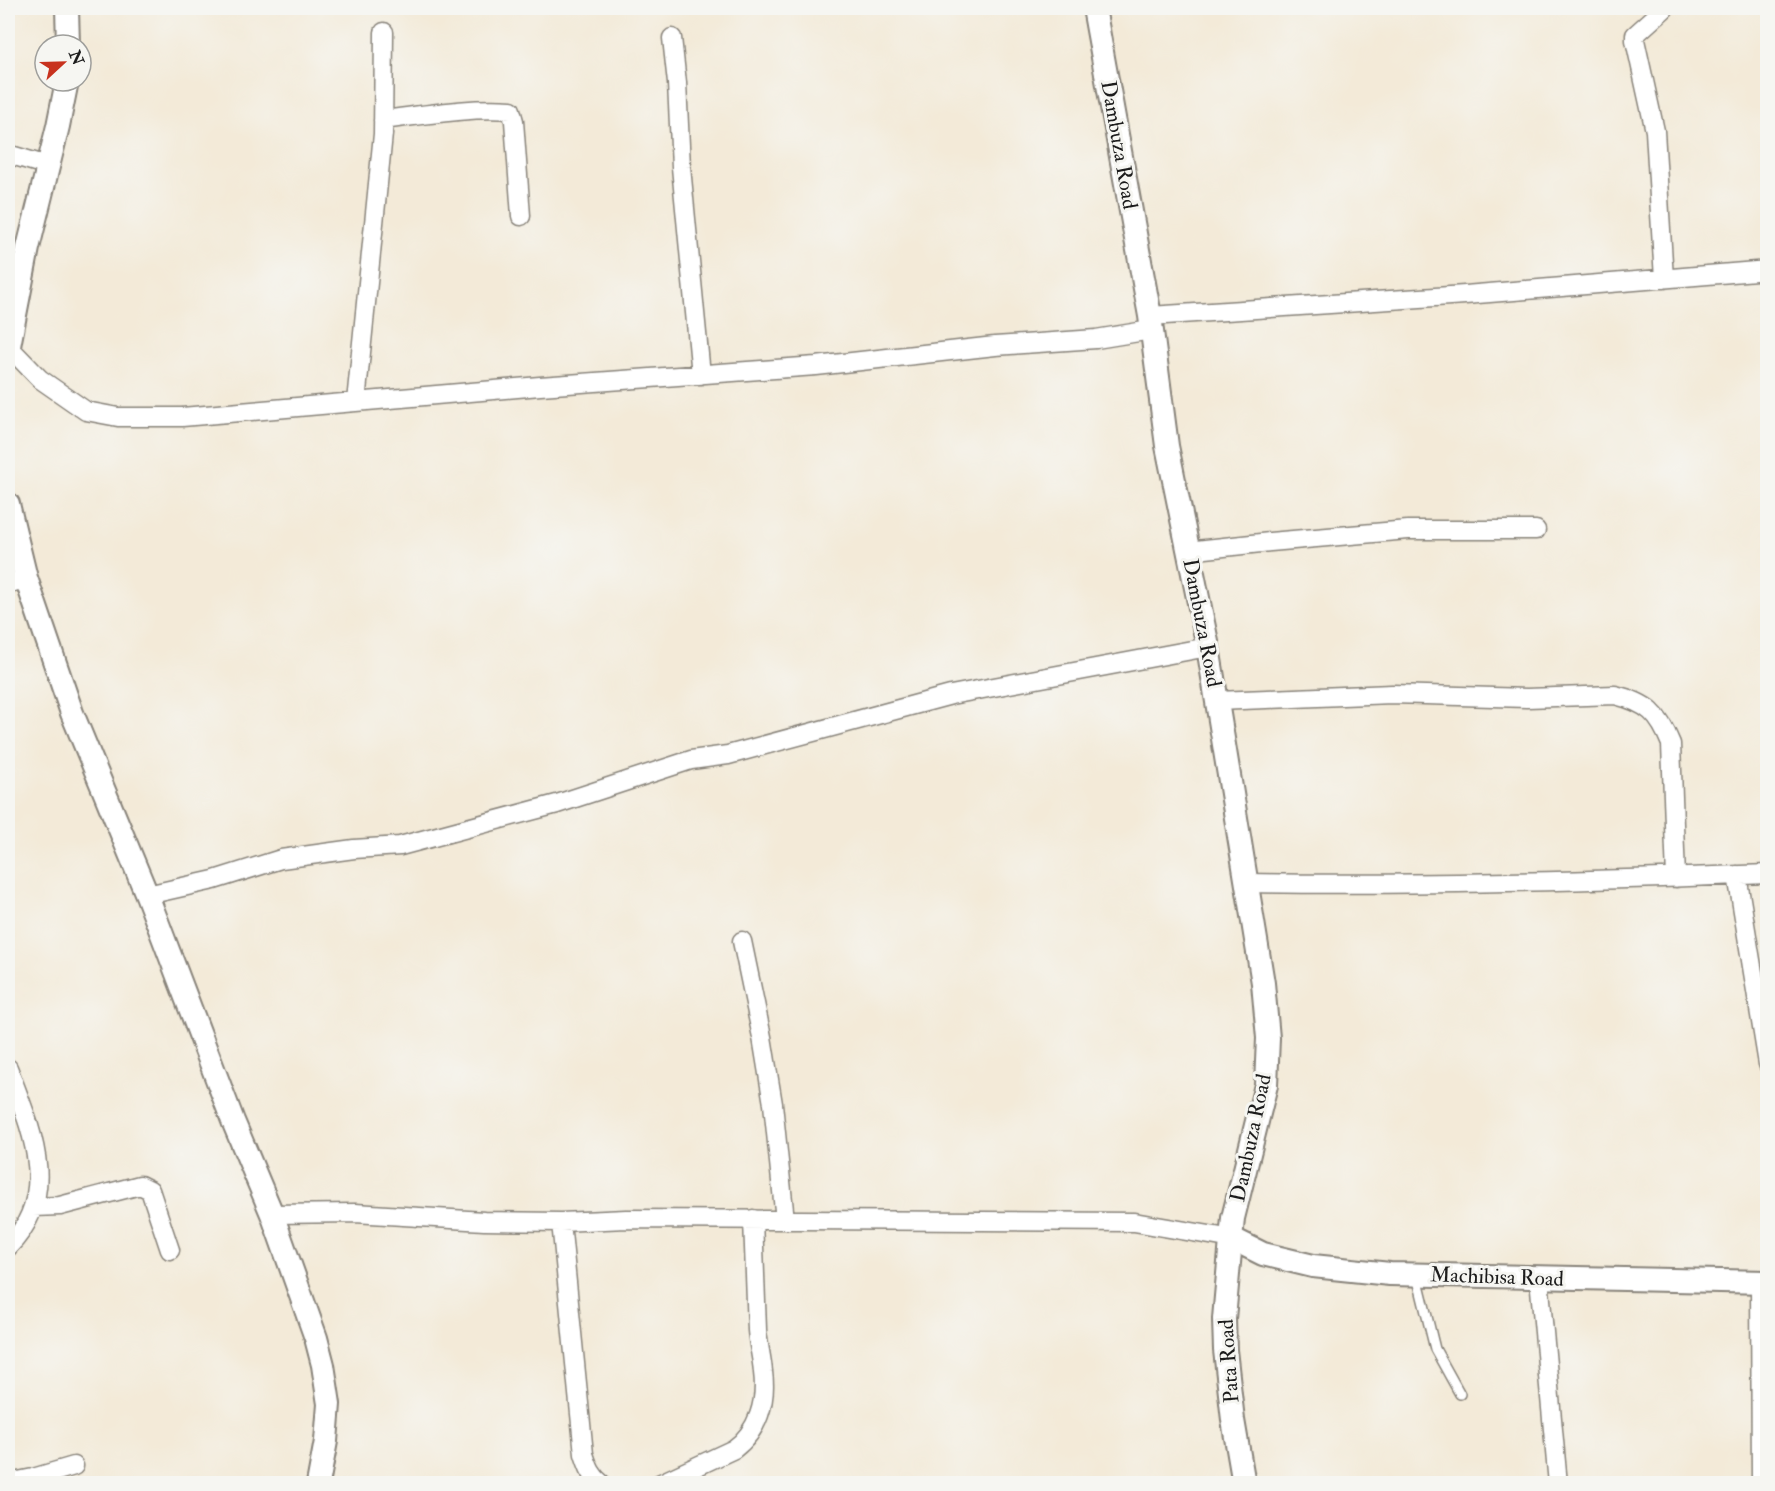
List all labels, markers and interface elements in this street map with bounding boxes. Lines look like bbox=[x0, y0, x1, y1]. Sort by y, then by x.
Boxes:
north arrow bbox=[33, 33, 93, 93]
text: N bbox=[64, 46, 88, 69]
street label: Dambuza Road bbox=[1094, 79, 1144, 212]
street label: Dambuza Road bbox=[1176, 557, 1228, 690]
street label: Dambuza Road bbox=[1224, 1071, 1278, 1204]
street label: Machibisa Road bbox=[1430, 1261, 1565, 1293]
street label: Pata Road bbox=[1213, 1317, 1245, 1404]

